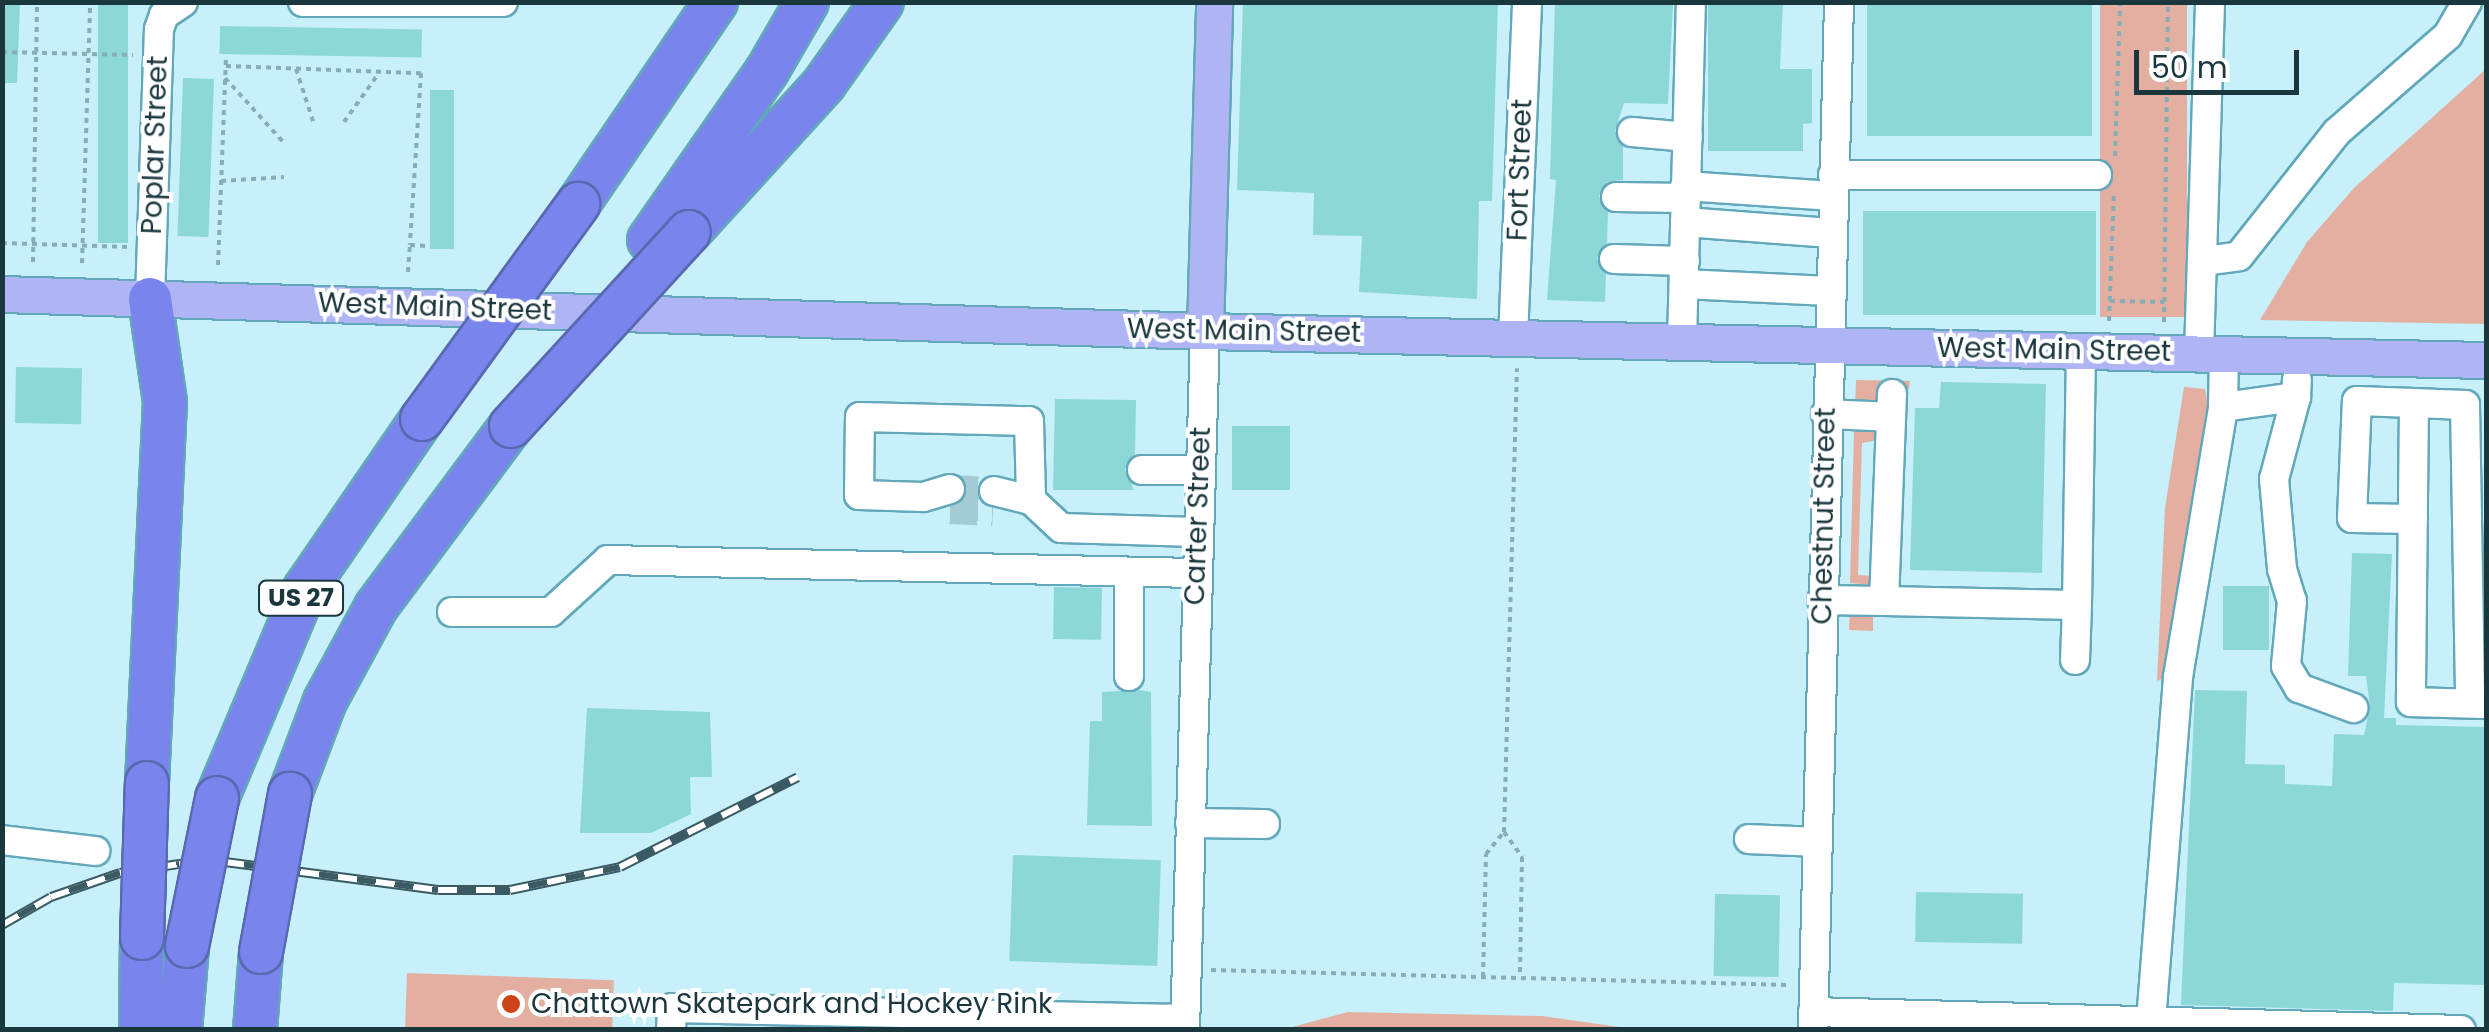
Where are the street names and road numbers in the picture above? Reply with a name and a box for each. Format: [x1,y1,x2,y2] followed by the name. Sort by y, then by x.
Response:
[135,55,175,235] street label: Poplar Street
[1501,98,1539,242] street label: Fort Street
[317,286,553,328] street label: West Main Street
[1127,312,1361,350] street label: West Main Street
[1937,331,2171,369] street label: West Main Street
[1805,407,1843,625] street label: Chestnut Street
[1178,426,1218,606] street label: Carter Street
[256,578,346,618] road number: US 27

